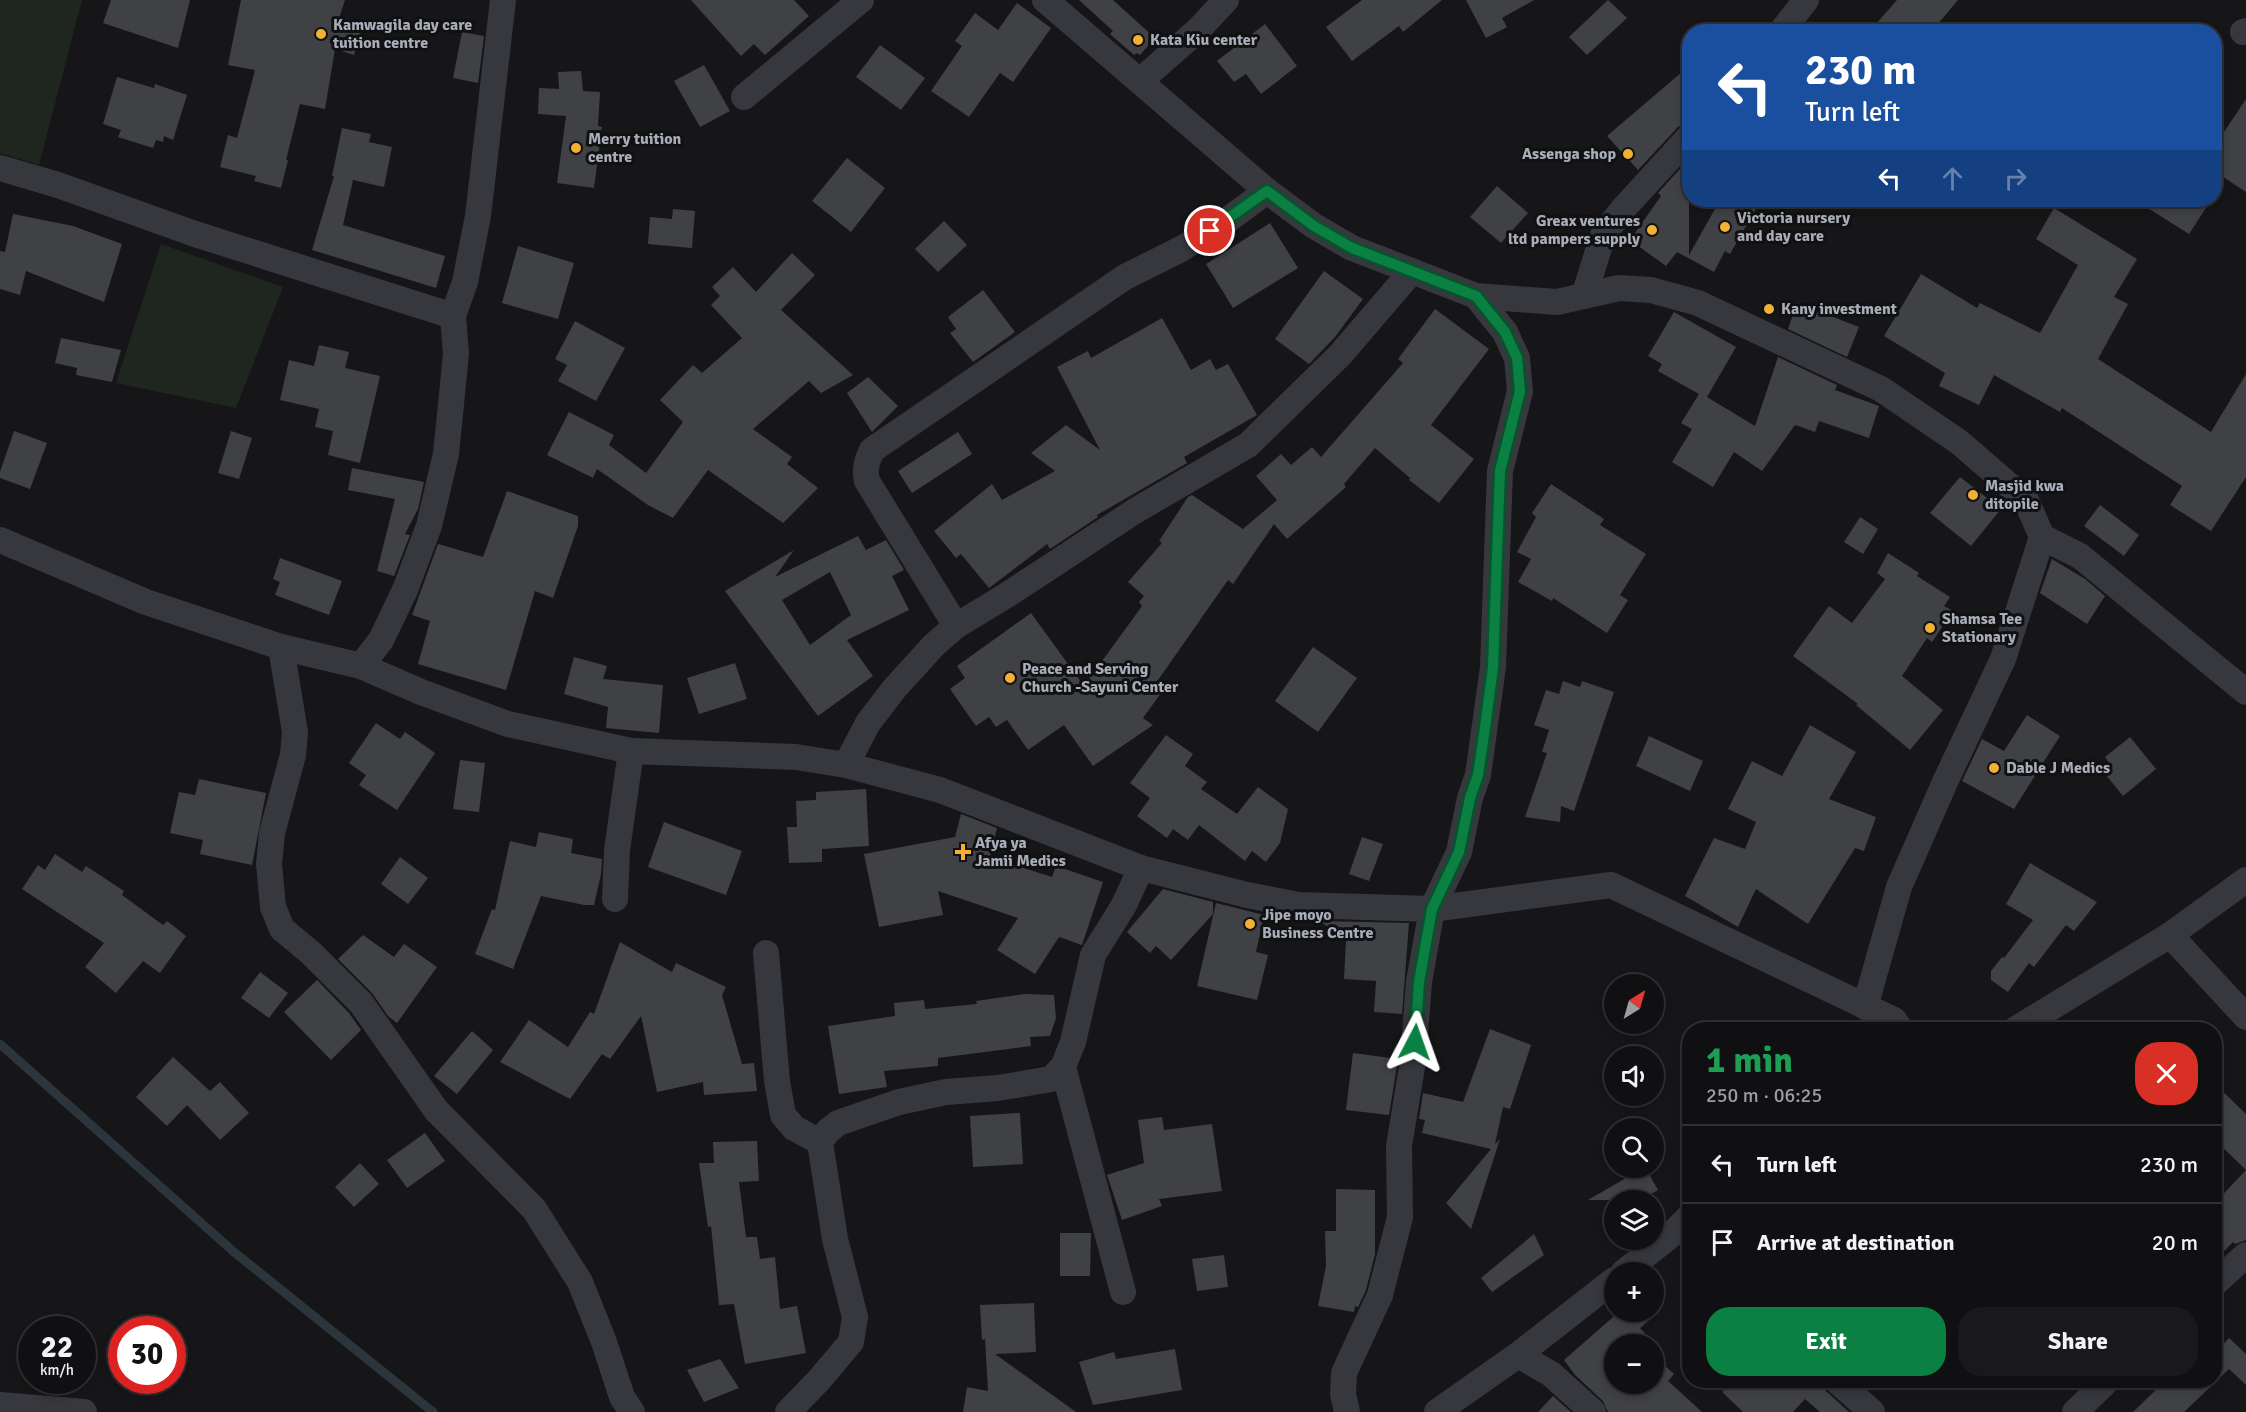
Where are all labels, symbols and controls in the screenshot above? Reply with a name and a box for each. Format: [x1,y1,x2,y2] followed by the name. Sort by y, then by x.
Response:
[332,15,472,53] place label: Kamwagila day care tuition centre
[314,27,328,41] marker: Kamwagila day care tuition centre
[1150,30,1258,50] place label: Kata Kiu center
[1131,33,1145,47] marker: Kata Kiu center
[1805,45,1916,96] text: 230 m
[1706,48,1784,126] icon: left
[1805,96,1900,129] text: Turn left
[588,129,682,167] place label: Merry tuition centre
[569,141,583,155] marker: Merry tuition centre
[1522,144,1616,164] place label: Assenga shop
[1621,147,1635,161] marker: Assenga shop
[1873,162,1906,195] icon: left
[1936,162,1969,195] icon: ahead
[1999,162,2032,195] icon: right
[1184,205,1235,256] pin
[1737,208,1850,246] place label: Victoria nursery and day care
[1508,211,1640,249] place label: Greax ventures ltd pampers supply
[1193,214,1226,247] icon: arrive
[1718,220,1732,234] marker: Victoria nursery and day care
[1645,223,1659,237] marker: Greax ventures ltd pampers supply
[1781,299,1897,319] place label: Kany investment
[1762,302,1776,316] marker: Kany investment
[1985,476,2064,514] place label: Masjid kwa ditopile
[1966,488,1980,502] marker: Masjid kwa ditopile
[1942,609,2022,647] place label: Shamsa Tee Stationary
[1923,621,1937,635] marker: Shamsa Tee Stationary
[1022,659,1179,697] place label: Peace and Serving Church -Sayuni Center
[1003,671,1017,685] marker: Peace and Serving Church -Sayuni Center
[2006,758,2110,778] place label: Dable J Medics
[1987,761,2001,775] marker: Dable J Medics
[975,833,1066,871] place label: Afya ya Jamii Medics
[956,845,970,859] marker: Afya ya Jamii Medics
[1262,905,1373,943] place label: Jipe moyo Business Centre
[1243,917,1257,931] marker: Jipe moyo Business Centre
[1604,974,1664,1034] north arrow
[1604,974,1664,1394] map controls
[1383,1010,1447,1074] position arrow
[1706,1038,1793,1083] text: 1 min
[2135,1042,2198,1105] button: close
[1604,1046,1664,1106] button: sound
[1706,1083,1822,1108] text: 250 m · 06:25
[1604,1118,1664,1178] button: search
[1706,1148,1739,1181] icon: left
[1757,1151,1837,1178] text: Turn left
[2140,1151,2198,1178] text: 230 m
[1604,1190,1664,1250] button: layers
[1706,1226,1739,1259] icon: arrive
[1757,1229,1954,1256] text: Arrive at destination
[2152,1229,2198,1256] text: 20 m
[1604,1262,1664,1322] button: +
[1706,1307,1946,1376] button: Exit
[1958,1307,2198,1376] button: Share
[108,1316,186,1394] speed limit sign: 30
[41,1329,73,1366] text: 22
[1604,1334,1664,1394] button: −
[40,1361,74,1379] text: km/h

